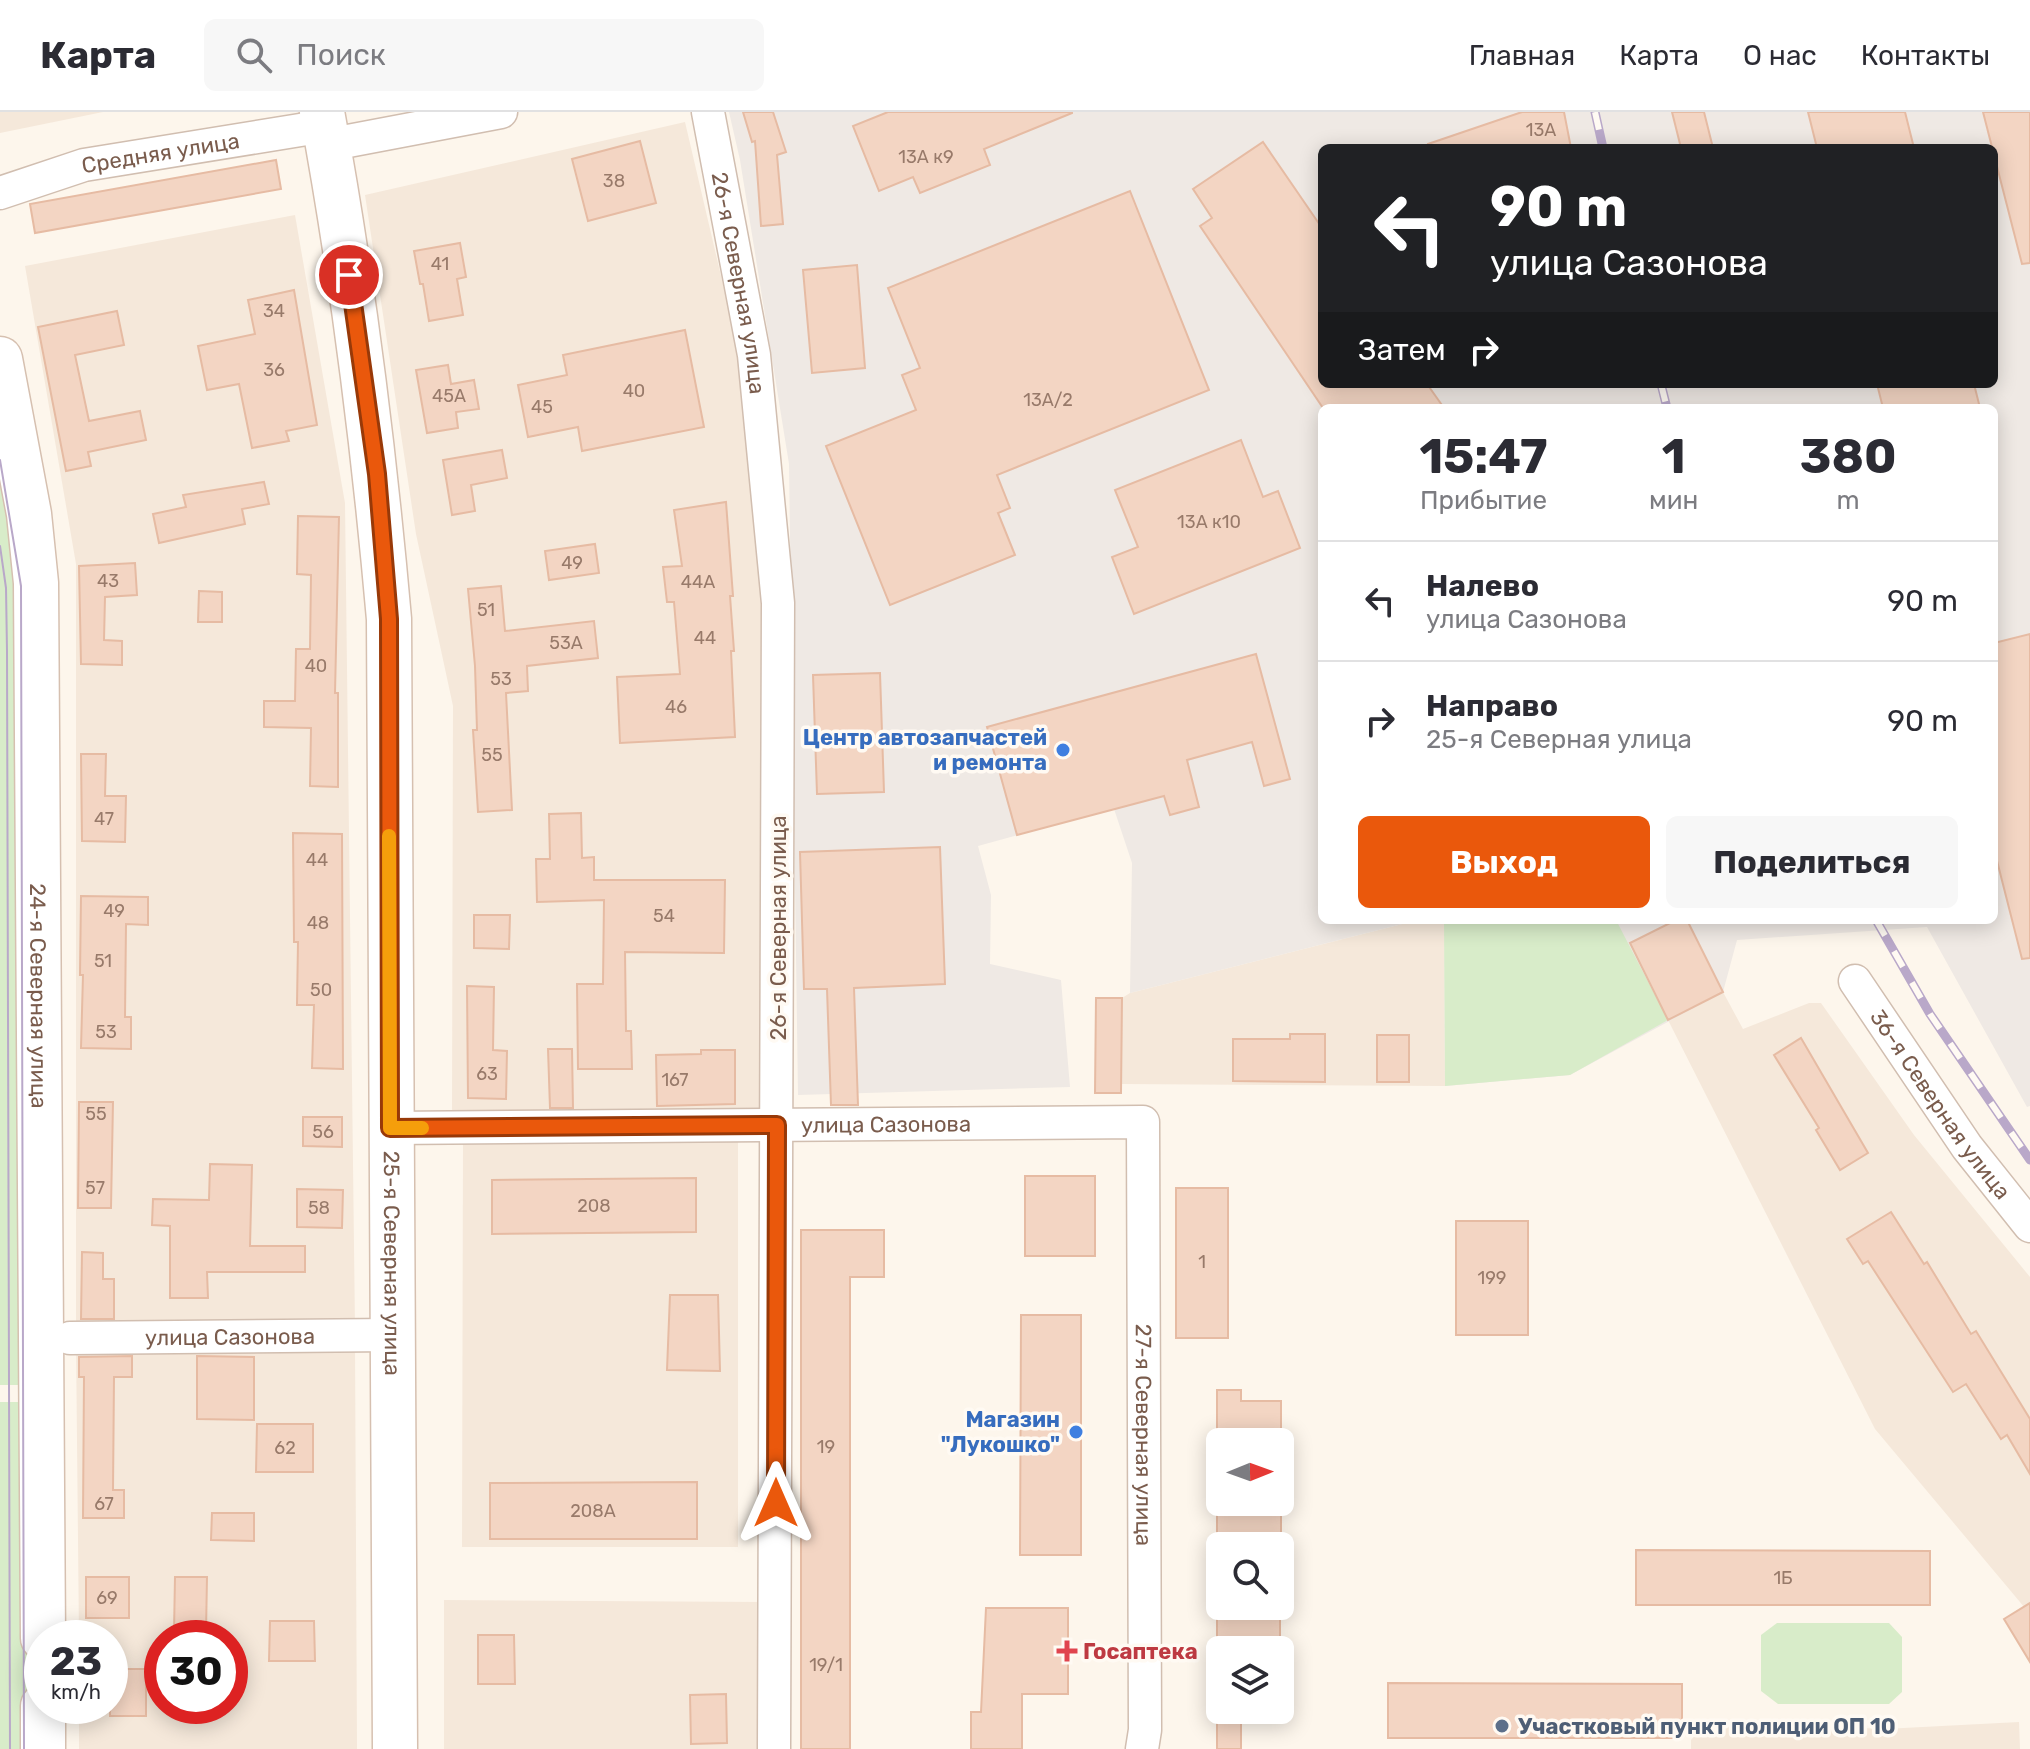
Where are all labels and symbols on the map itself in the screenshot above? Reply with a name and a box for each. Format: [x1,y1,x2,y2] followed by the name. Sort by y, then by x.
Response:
[1526,119,1556,141] house number: 13А
[80,127,241,179] street label: Средняя улица
[898,146,954,168] house number: 13А к9
[603,170,625,192] house number: 38
[706,170,771,395] street label: 26-я Северная улица
[315,241,383,309] pin
[431,253,449,275] house number: 41
[263,300,285,322] house number: 34
[263,359,285,381] house number: 36
[623,380,645,402] house number: 40
[432,385,466,407] house number: 45А
[1023,389,1073,411] house number: 13А/2
[531,396,553,418] house number: 45
[1177,511,1241,533] house number: 13А к10
[561,552,583,574] house number: 49
[97,570,119,592] house number: 43
[681,571,715,593] house number: 44А
[477,599,495,621] house number: 51
[694,627,716,649] house number: 44
[549,632,583,654] house number: 53А
[305,655,327,677] house number: 40
[490,668,512,690] house number: 53
[665,696,687,718] house number: 46
[803,724,1047,776] place label: Центр автозапчастей и ремонта
[1054,741,1072,759] marker: Центр автозапчастей и ремонта
[481,744,503,766] house number: 55
[94,808,114,830] house number: 47
[765,815,792,1041] street label: 26-я Северная улица
[306,849,328,871] house number: 44
[24,883,53,1109] street label: 24-я Северная улица
[103,900,125,922] house number: 49
[653,905,675,927] house number: 54
[307,912,329,934] house number: 48
[94,950,112,972] house number: 51
[310,979,332,1001] house number: 50
[1865,1004,2017,1204] street label: 36-я Северная улица
[95,1021,117,1043] house number: 53
[476,1063,498,1085] house number: 63
[661,1069,689,1091] house number: 167
[85,1103,107,1125] house number: 55
[801,1110,971,1138] street label: улица Сазонова
[312,1121,334,1143] house number: 56
[378,1151,407,1376] street label: 25-я Северная улица
[85,1177,105,1199] house number: 57
[577,1195,611,1217] house number: 208
[308,1197,330,1219] house number: 58
[1198,1251,1206,1273] house number: 1
[1477,1267,1507,1289] house number: 199
[145,1322,315,1351] street label: улица Сазонова
[1130,1324,1158,1546] street label: 27-я Северная улица
[941,1406,1060,1458] place label: Магазин "Лукошко"
[1067,1423,1085,1441] marker: Магазин "Лукошко"
[1206,1428,1294,1516] north arrow
[817,1436,835,1458] house number: 19
[274,1437,296,1459] house number: 62
[734,1461,818,1545] position arrow
[94,1493,114,1515] house number: 67
[570,1500,616,1522] house number: 208А
[1773,1567,1793,1589] house number: 1Б
[96,1587,118,1609] house number: 69
[144,1620,248,1724] speed limit sign: 30
[1083,1638,1198,1665] place label: Госаптека
[1058,1642,1076,1660] marker: Госаптека
[809,1654,843,1676] house number: 19/1
[1518,1713,1896,1740] place label: Участковый пункт полиции ОП 10
[1493,1717,1511,1735] marker: Участковый пункт полиции ОП 10

